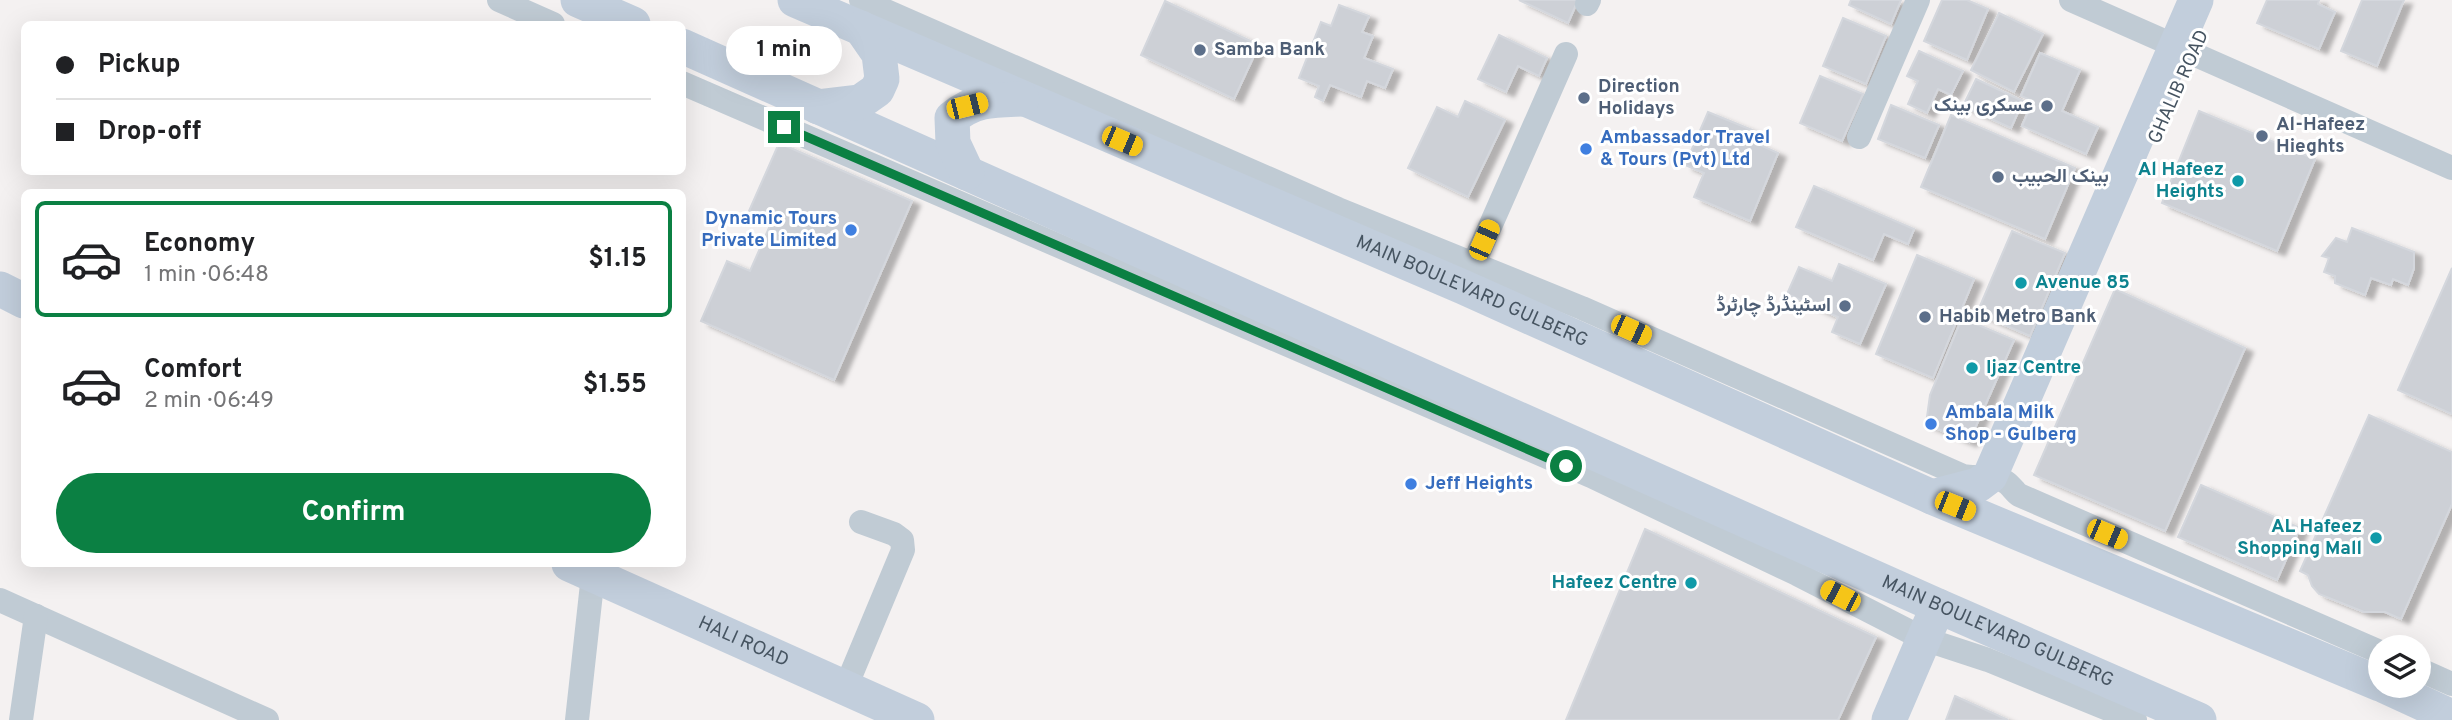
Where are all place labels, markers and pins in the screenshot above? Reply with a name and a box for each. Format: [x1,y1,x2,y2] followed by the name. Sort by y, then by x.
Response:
[1214,38,1326,62] place label: Samba Bank
[1192,42,1208,58] marker: Samba Bank
[1598,75,1680,121] place label: Direction Holidays
[1576,90,1592,106] marker: Direction Holidays
[1934,94,2033,118] place label: عسکری بینک
[2039,98,2055,114] marker: عسکری بینک
[2276,113,2365,159] place label: Al-Hafeez Hieghts
[1600,126,1770,172] place label: Ambassador Travel & Tours (Pvt) Ltd
[2254,128,2270,144] marker: Al-Hafeez Hieghts
[1578,141,1594,157] marker: Ambassador Travel & Tours (Pvt) Ltd
[2138,158,2224,204] place label: Al Hafeez Heights
[2012,165,2109,189] place label: بينک الحبيب
[1990,169,2006,185] marker: بينک الحبيب
[2230,173,2246,189] marker: Al Hafeez Heights
[701,207,837,253] place label: Dynamic Tours Private Limited
[843,222,859,238] marker: Dynamic Tours Private Limited
[2035,271,2130,295] place label: Avenue 85
[2013,275,2029,291] marker: Avenue 85
[1716,294,1831,318] place label: اسٹینڈرڈ چارٹرڈ
[1837,298,1853,314] marker: اسٹینڈرڈ چارٹرڈ
[1939,305,2097,329] place label: Habib Metro Bank
[1917,309,1933,325] marker: Habib Metro Bank
[1986,356,2081,380] place label: Ijaz Centre
[1964,360,1980,376] marker: Ijaz Centre
[1945,401,2077,447] place label: Ambala Milk Shop - Gulberg
[1923,416,1939,432] marker: Ambala Milk Shop - Gulberg
[1425,472,1533,496] place label: Jeff Heights
[1403,476,1419,492] marker: Jeff Heights
[2237,515,2362,561] place label: AL Hafeez Shopping Mall
[2368,530,2384,546] marker: AL Hafeez Shopping Mall
[1551,571,1677,595] place label: Hafeez Centre
[1683,575,1699,591] marker: Hafeez Centre

